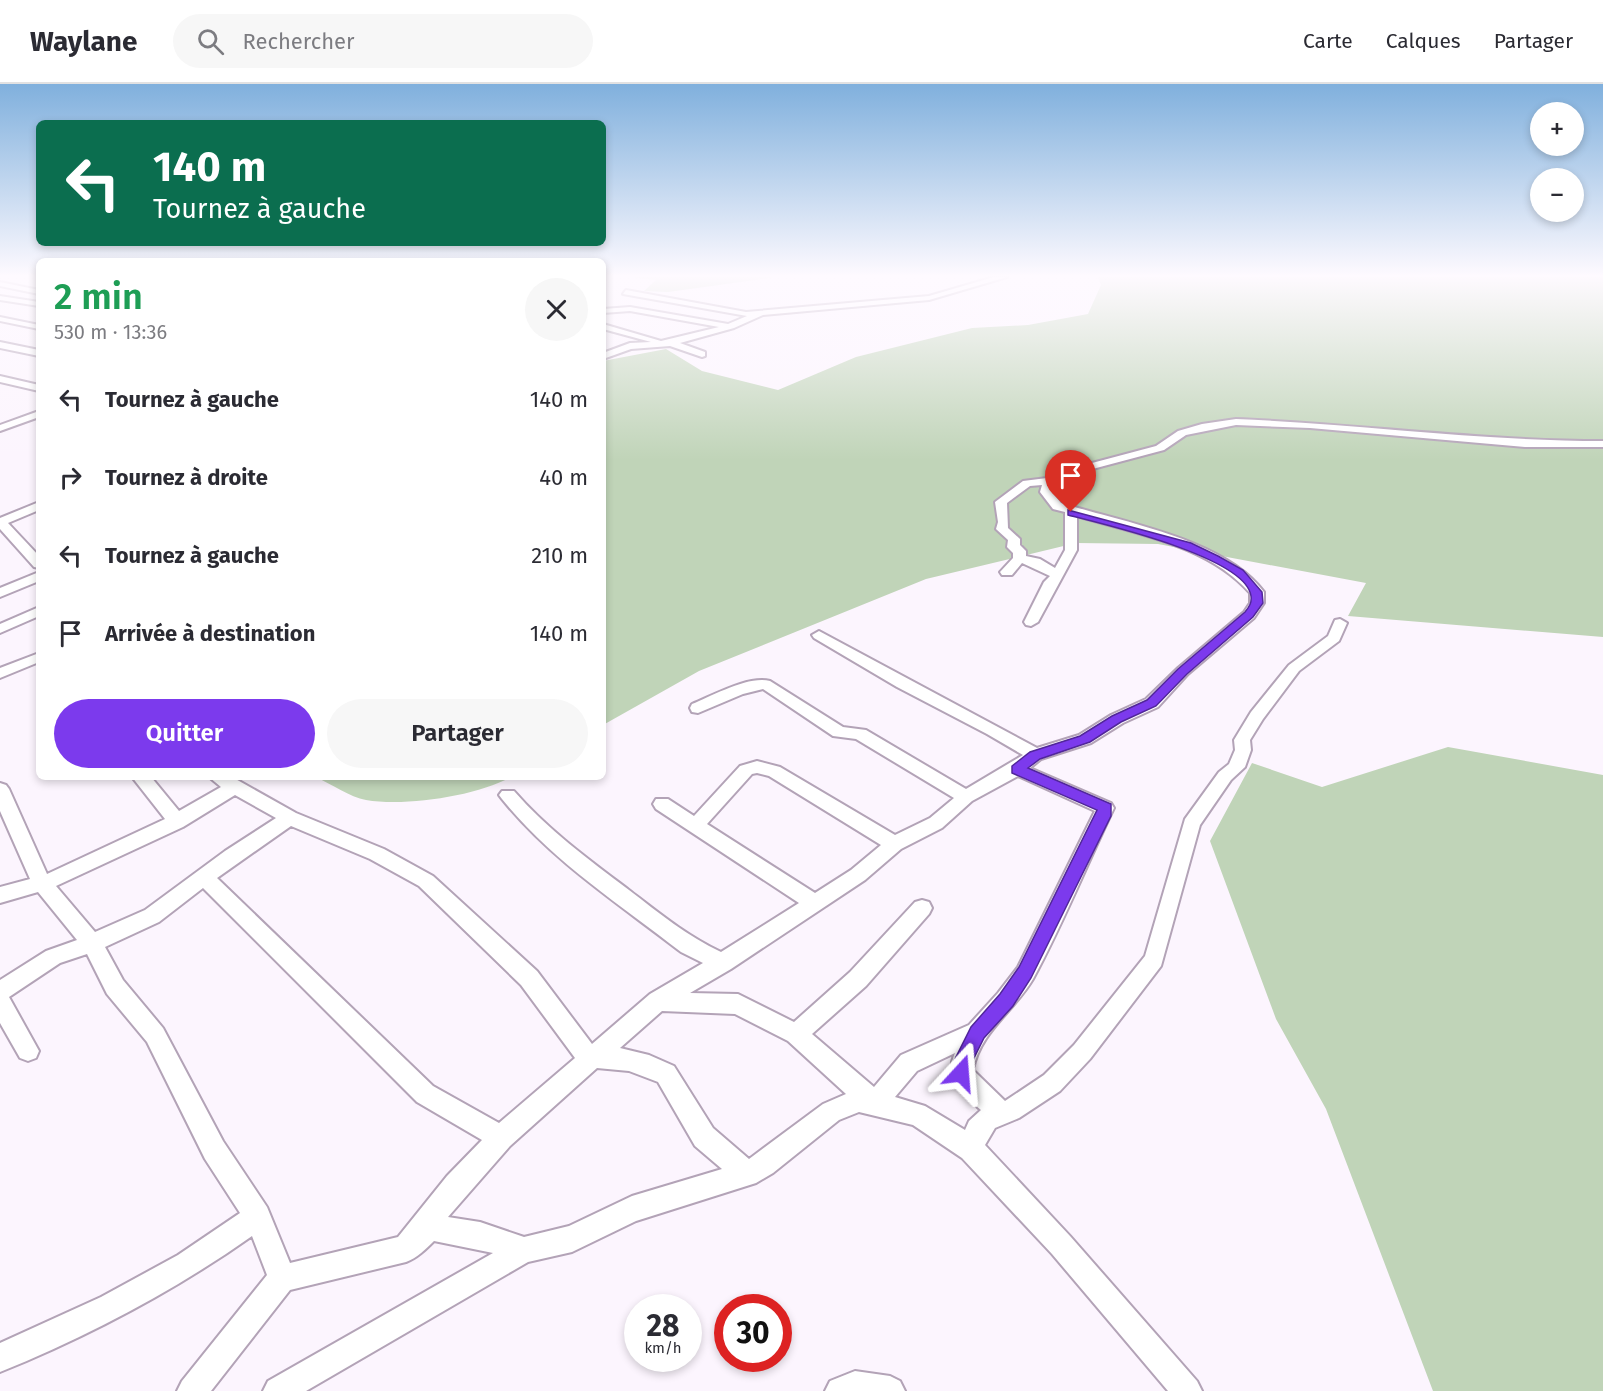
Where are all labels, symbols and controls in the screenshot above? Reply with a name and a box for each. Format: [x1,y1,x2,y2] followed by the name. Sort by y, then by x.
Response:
[173,14,593,68] search box
[30,25,137,58] text: Waylane
[194,25,227,58] icon: search
[242,28,355,55] text: Rechercher
[1303,28,1353,54] text: Carte
[1386,28,1461,54] text: Calques
[1494,28,1573,54] text: Partager
[1530,102,1584,222] map controls
[1530,102,1584,156] button: +
[153,142,266,192] text: 140 m
[54,144,132,222] icon: left
[1530,168,1584,222] button: −
[153,193,366,225] text: Tournez à gauche
[54,275,143,319] text: 2 min
[525,278,588,341] button: close
[54,320,167,344] text: 530 m · 13:36
[54,383,87,416] icon: left
[105,386,279,413] text: Tournez à gauche
[530,386,588,413] text: 140 m
[1045,450,1096,512] pin
[1054,459,1087,492] icon: arrive
[54,461,87,494] icon: right
[105,464,268,491] text: Tournez à droite
[539,464,588,491] text: 40 m
[54,539,87,572] icon: left
[105,542,279,569] text: Tournez à gauche
[531,542,588,569] text: 210 m
[54,617,87,650] icon: arrive
[105,620,315,647] text: Arrivée à destination
[530,620,588,647] text: 140 m
[54,699,315,768] button: Quitter
[327,699,588,768] button: Partager
[929,1041,993,1105] position arrow
[714,1294,792,1372] speed limit sign: 30
[647,1308,679,1344] text: 28
[644,1339,682,1357] text: km/h

